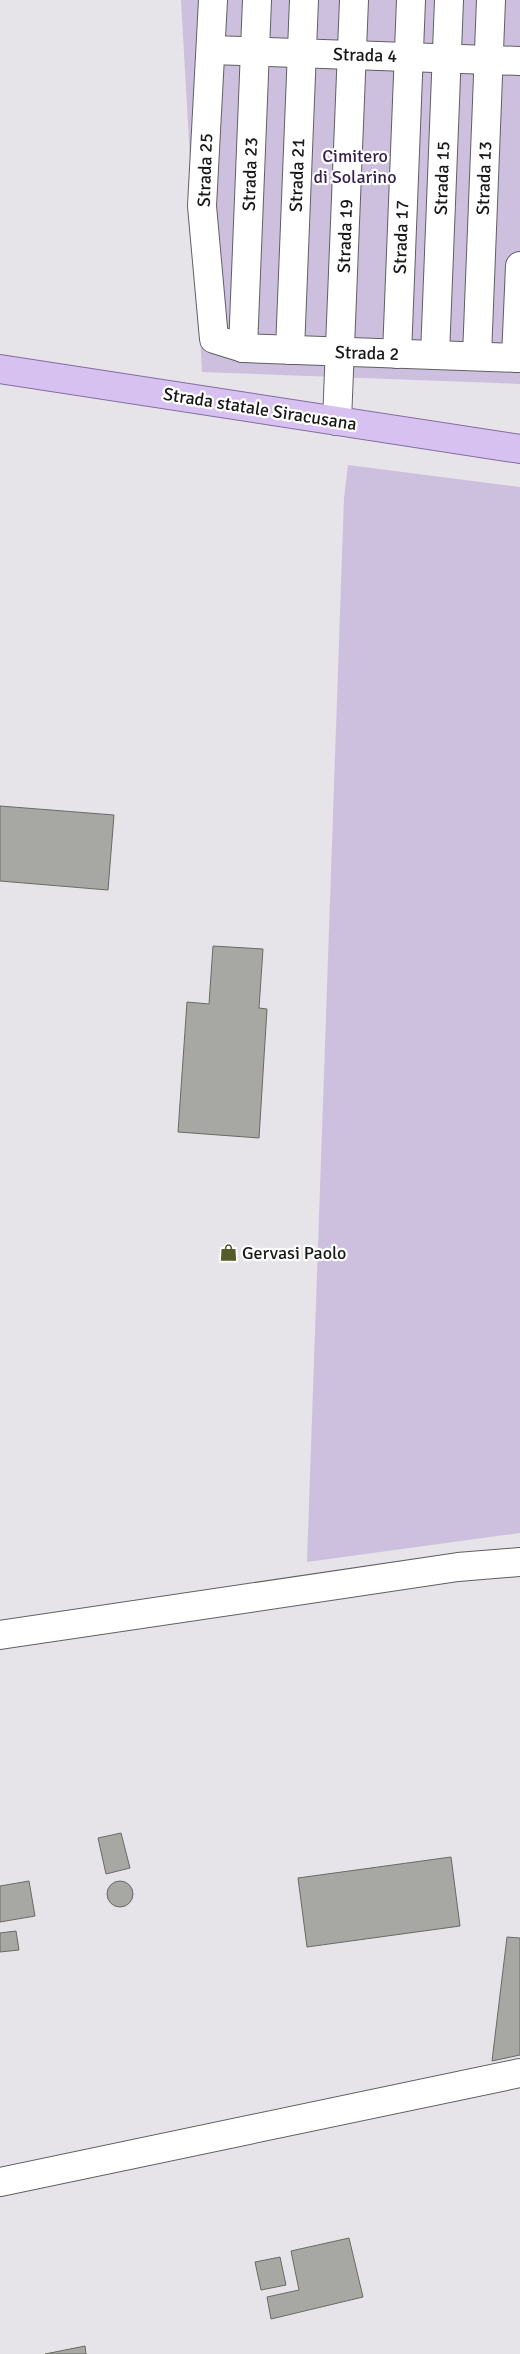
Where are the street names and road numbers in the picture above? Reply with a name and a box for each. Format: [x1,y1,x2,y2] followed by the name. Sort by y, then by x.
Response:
[333,43,398,67] street label: Strada 4
[193,133,217,207] street label: Strada 25
[238,137,262,211] street label: Strada 23
[285,138,309,212] street label: Strada 21
[430,141,454,215] street label: Strada 15
[472,141,496,215] street label: Strada 13
[333,199,357,273] street label: Strada 19
[389,200,413,274] street label: Strada 17
[335,341,399,365] street label: Strada 2
[162,383,358,435] street label: Strada statale Siracusana

